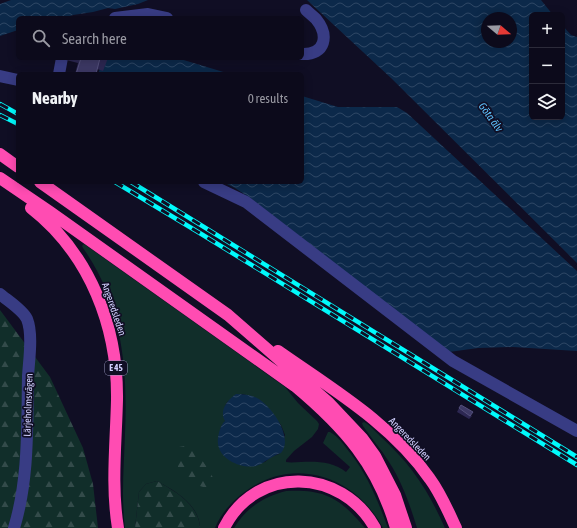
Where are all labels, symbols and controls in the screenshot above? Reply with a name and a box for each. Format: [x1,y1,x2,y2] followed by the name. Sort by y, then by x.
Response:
[481,12,517,48] north arrow
[529,12,565,120] map controls
[529,12,565,48] button: +
[16,16,304,60] search box
[30,27,52,49] icon: search
[62,30,127,47] text: Search here
[529,48,565,84] button: −
[529,84,565,120] button: layers
[32,88,78,108] text: Nearby
[248,91,288,106] text: 0 results
[476,100,506,134] water label: Göta älv
[100,281,128,337] street label: Angeredsleden
[105,361,127,375] road number: E 45
[21,373,35,437] street label: Lärjeholmsvägen
[387,415,433,463] street label: Angeredsleden

